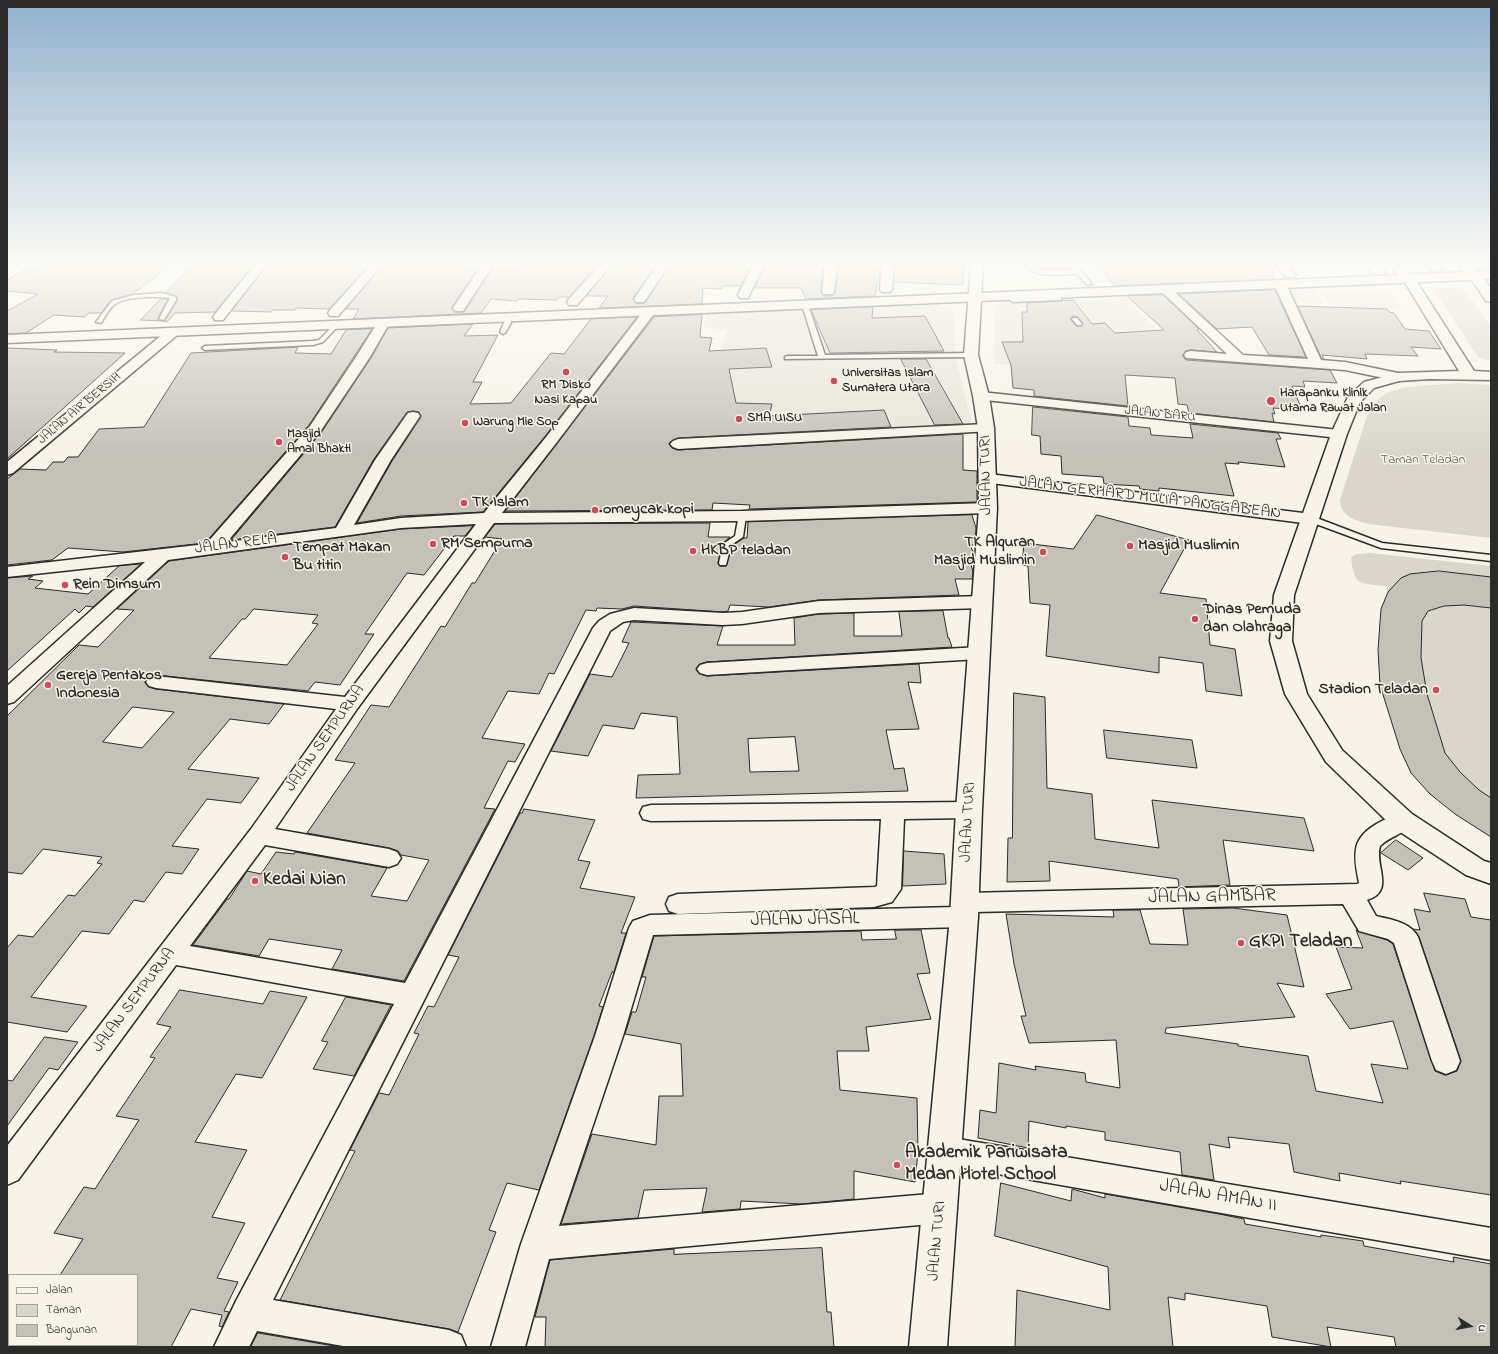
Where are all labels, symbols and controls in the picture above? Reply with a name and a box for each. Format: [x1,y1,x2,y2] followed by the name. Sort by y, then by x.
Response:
[842,366,933,397] place label: Universitas Islam Sumatera Utara
[561,367,571,377] marker: RM Disko Nasi Kapau
[35,370,125,448] street label: JALAN AIR BERSIH
[829,376,839,386] marker: Universitas Islam Sumatera Utara
[535,378,597,409] place label: RM Disko Nasi Kapau
[1280,386,1386,417] place label: Harapanku Klinik Utama Rawat Jalan
[1265,395,1277,407] marker: Harapanku Klinik Utama Rawat Jalan
[1124,404,1196,426] street label: JALAN BARU
[747,411,802,427] place label: SMA UISU
[734,414,744,424] marker: SMA UISU
[473,415,559,431] place label: Warung Mie Sop
[460,418,470,428] marker: Warung Mie Sop
[287,427,351,458] place label: Masjid Amal Bhakti
[977,435,997,515] street label: JALAN TURI
[274,437,284,447] marker: Masjid Amal Bhakti
[1381,453,1465,469] park label: Taman Teladan
[1018,473,1282,525] street label: JALAN GERHARD MULIA PANGGABEAN
[472,493,529,513] place label: TK Islam
[459,498,469,508] marker: TK Islam
[603,500,694,520] place label: omeycak kopi
[590,505,600,515] marker: omeycak kopi
[194,530,278,560] street label: JALAN RELA
[934,533,1035,571] place label: TK Alquran Masjid Muslimin
[441,534,533,554] place label: RM Sempurna
[1138,536,1239,556] place label: Masjid Muslimin
[293,538,390,576] place label: Tempat Makan Bu titin
[428,539,438,549] marker: RM Sempurna
[701,541,791,561] place label: HKBP teladan
[1125,541,1135,551] marker: Masjid Muslimin
[688,546,698,556] marker: HKBP teladan
[1038,547,1048,557] marker: TK Alquran Masjid Muslimin
[280,552,290,562] marker: Tempat Makan Bu titin
[73,575,160,595] place label: Rein Dimsum
[60,580,70,590] marker: Rein Dimsum
[1203,600,1301,638] place label: Dinas Pemuda dan Olahraga
[1190,614,1200,624] marker: Dinas Pemuda dan Olahraga
[56,666,162,704] place label: Gereja Pentakos Indonesia
[43,680,53,690] marker: Gereja Pentakos Indonesia
[1318,680,1428,700] place label: Stadion Teladan
[282,682,370,796] street label: JALAN SEMPURNA
[1431,685,1441,695] marker: Stadion Teladan
[957,781,981,863] street label: JALAN TURI
[263,870,346,892] place label: Kedai Nian
[250,876,260,886] marker: Kedai Nian
[1148,885,1276,911] street label: JALAN GAMBAR
[750,909,860,933] street label: JALAN JASAL
[1249,932,1352,954] place label: GKPI Teladan
[1236,938,1246,948] marker: GKPI Teladan
[89,945,181,1057] street label: JALAN SEMPURNA
[905,1143,1068,1187] place label: Akademik Pariwisata Medan Hotel School
[892,1160,902,1170] marker: Akademik Pariwisata Medan Hotel School
[1158,1175,1278,1219] street label: JALAN AMAN II
[925,1200,951,1282] street label: JALAN TURI
[8,1274,138,1346] legend
[46,1281,73,1299] text: Jalan
[46,1301,81,1319] text: Taman
[1450,1306,1490,1346] north arrow
[46,1321,97,1339] text: Bangunan
[1473,1323,1490,1333] text: U

